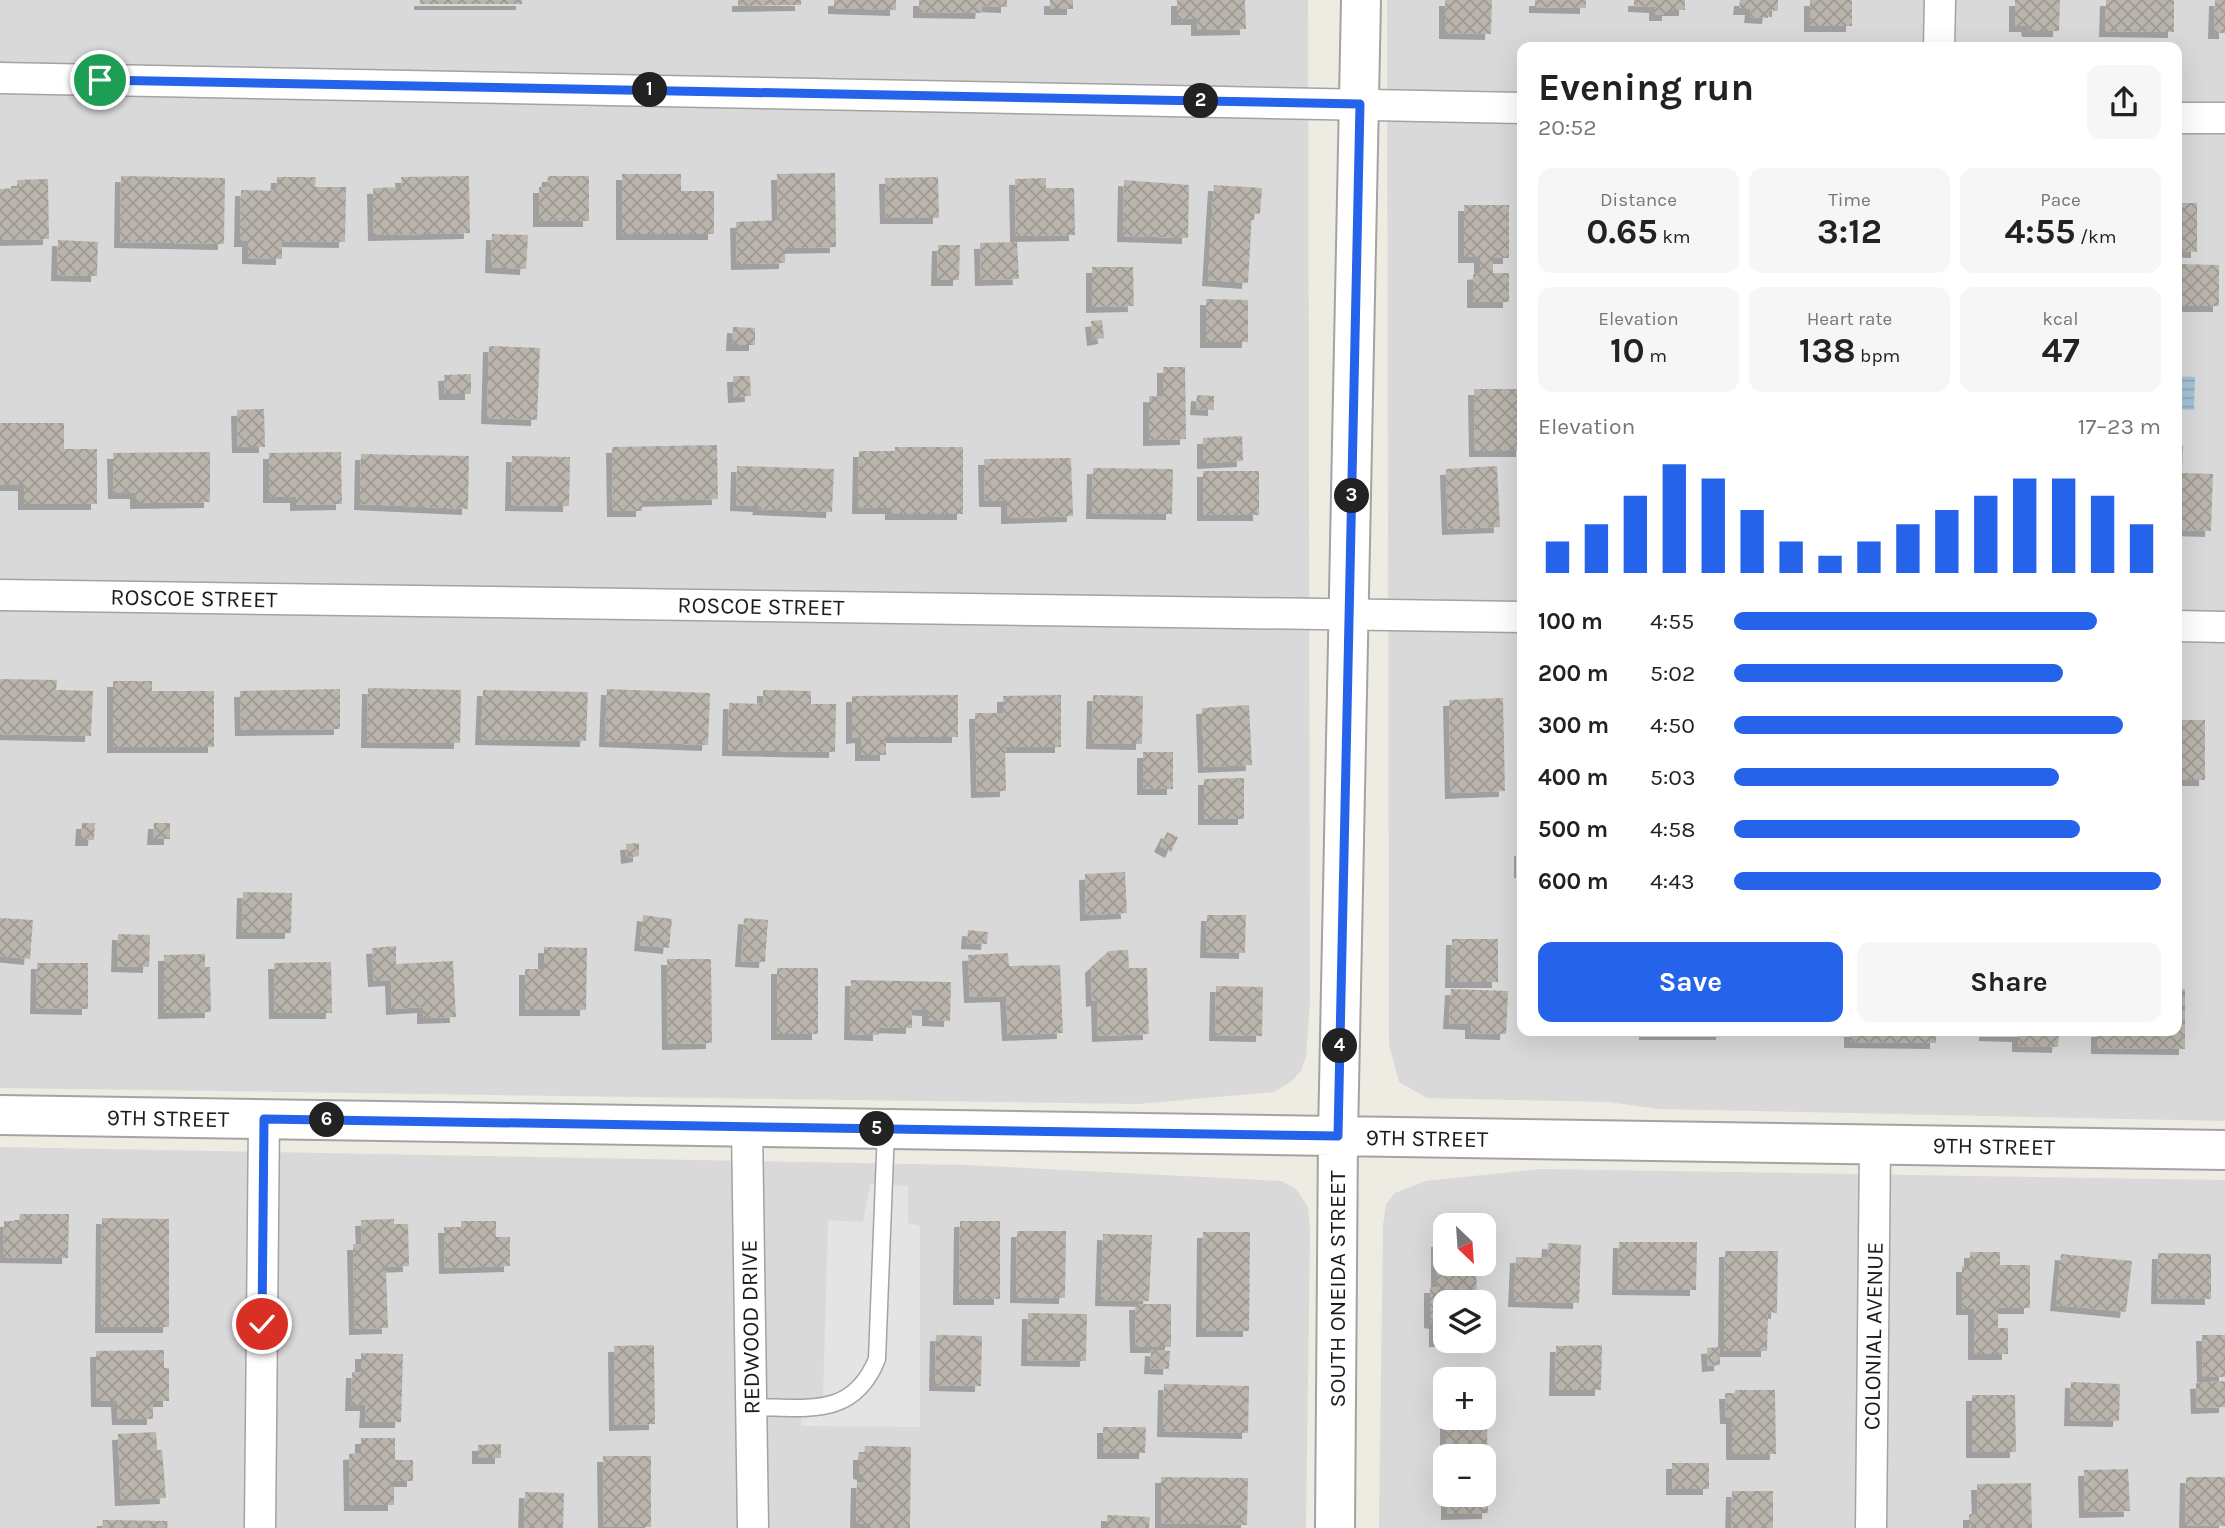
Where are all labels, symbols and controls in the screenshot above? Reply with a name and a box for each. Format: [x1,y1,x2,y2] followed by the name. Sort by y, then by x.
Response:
[70,50,130,110] pin
[81,61,119,99] icon: arrive
[1538,65,1754,110] text: Evening run
[2087,65,2161,139] button: share
[632,72,668,108] pin: 1
[646,78,653,100] text: 1
[1184,84,1218,119] pin: 2
[1195,89,1206,111] text: 2
[1538,114,1597,141] text: 20:52
[1600,189,1677,211] text: Distance
[1828,189,1871,211] text: Time
[2040,189,2081,211] text: Pace
[1586,211,1658,252] text: 0.65
[1817,211,1882,252] text: 3:12
[2004,211,2075,252] text: 4:55
[1658,226,1691,248] text: km
[2075,226,2117,248] text: /km
[1598,308,1679,330] text: Elevation
[1807,308,1892,330] text: Heart rate
[2042,308,2079,330] text: kcal
[1610,330,1645,371] text: 10
[1799,330,1856,371] text: 138
[2041,330,2080,371] text: 47
[1645,345,1667,367] text: m
[1856,345,1900,367] text: bpm
[1538,413,1635,440] text: Elevation
[2078,413,2161,440] text: 17–23 m
[1334,478,1370,514] pin: 3
[1346,484,1357,506] text: 3
[110,584,278,613] street label: ROSCOE STREET
[677,592,845,621] street label: ROSCOE STREET
[1538,608,1603,635] text: 100 m
[1650,608,1694,635] text: 4:55
[1538,660,1609,687] text: 200 m
[1650,660,1695,687] text: 5:02
[1538,712,1609,739] text: 300 m
[1650,712,1695,739] text: 4:50
[1538,764,1608,791] text: 400 m
[1650,764,1696,791] text: 5:03
[1538,816,1608,843] text: 500 m
[1650,816,1695,843] text: 4:58
[1538,868,1609,895] text: 600 m
[1650,868,1695,895] text: 4:43
[1538,942,1843,1022] button: Save
[1857,942,2161,1022] button: Share
[1322,1028,1358,1064] pin: 4
[1334,1034,1345,1056] text: 4
[310,1102,344,1138] pin: 6
[106,1104,230,1133] street label: 9TH STREET
[321,1108,332,1130] text: 6
[860,1112,894,1146] pin: 5
[871,1117,882,1139] text: 5
[1365,1124,1489,1153] street label: 9TH STREET
[1932,1132,2056,1161] street label: 9TH STREET
[1324,1170,1351,1407] street label: SOUTH ONEIDA STREET
[1433,1213,1496,1276] north arrow
[1433,1213,1496,1507] map controls
[735,1239,766,1415] street label: REDWOOD DRIVE
[1858,1242,1889,1430] street label: COLONIAL AVENUE
[1433,1290,1496,1353] button: layers
[232,1294,292,1354] pin
[243,1305,281,1343] icon: check
[1433,1367,1496,1430] button: +
[1433,1444,1496,1507] button: −

